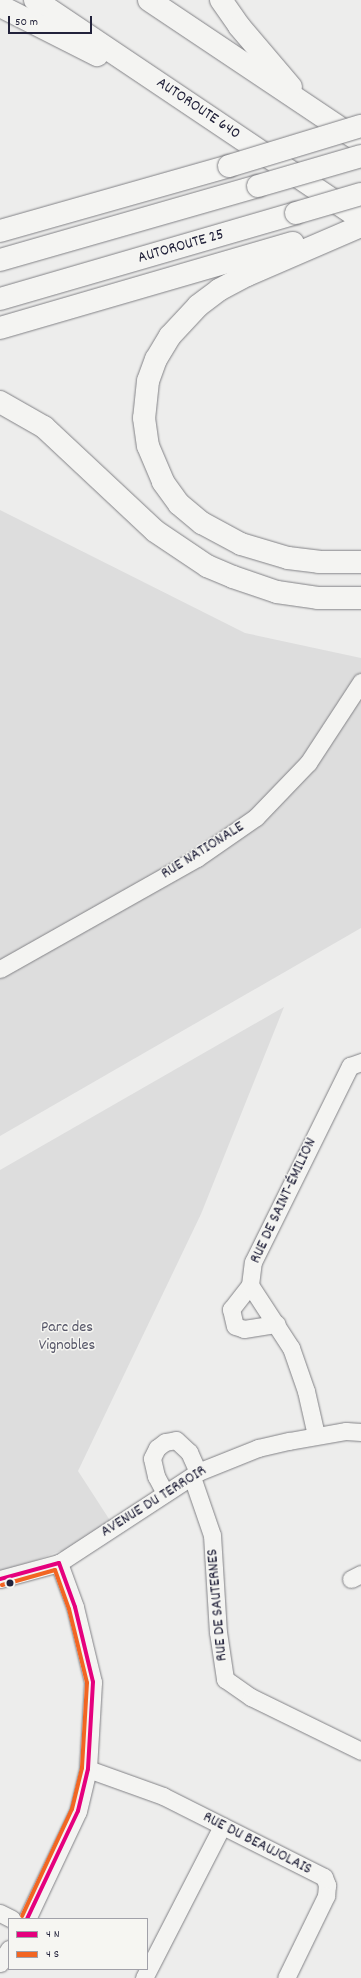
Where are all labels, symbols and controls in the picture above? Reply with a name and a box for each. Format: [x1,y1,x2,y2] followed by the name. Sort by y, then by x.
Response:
[10,8,94,34] scale bar
[15,14,38,31] text: 50 m
[152,74,244,144] street label: AUTOROUTE 640
[136,226,226,268] street label: AUTOROUTE 25
[158,818,248,884] street label: RUE NATIONALE
[246,1135,322,1267] street label: RUE DE SAINT-ÉMILION
[39,1318,95,1356] park label: Parc des Vignobles
[98,1462,210,1542] street label: AVENUE DU TERROIR
[204,1548,232,1662] street label: RUE DE SAUTERNES
[5,1578,15,1588] unlabelled marker
[199,1808,315,1880] street label: RUE DU BEAUJOLAIS
[8,1918,148,1970] legend
[46,1926,60,1943] text: 4 N
[46,1946,59,1963] text: 4 S

